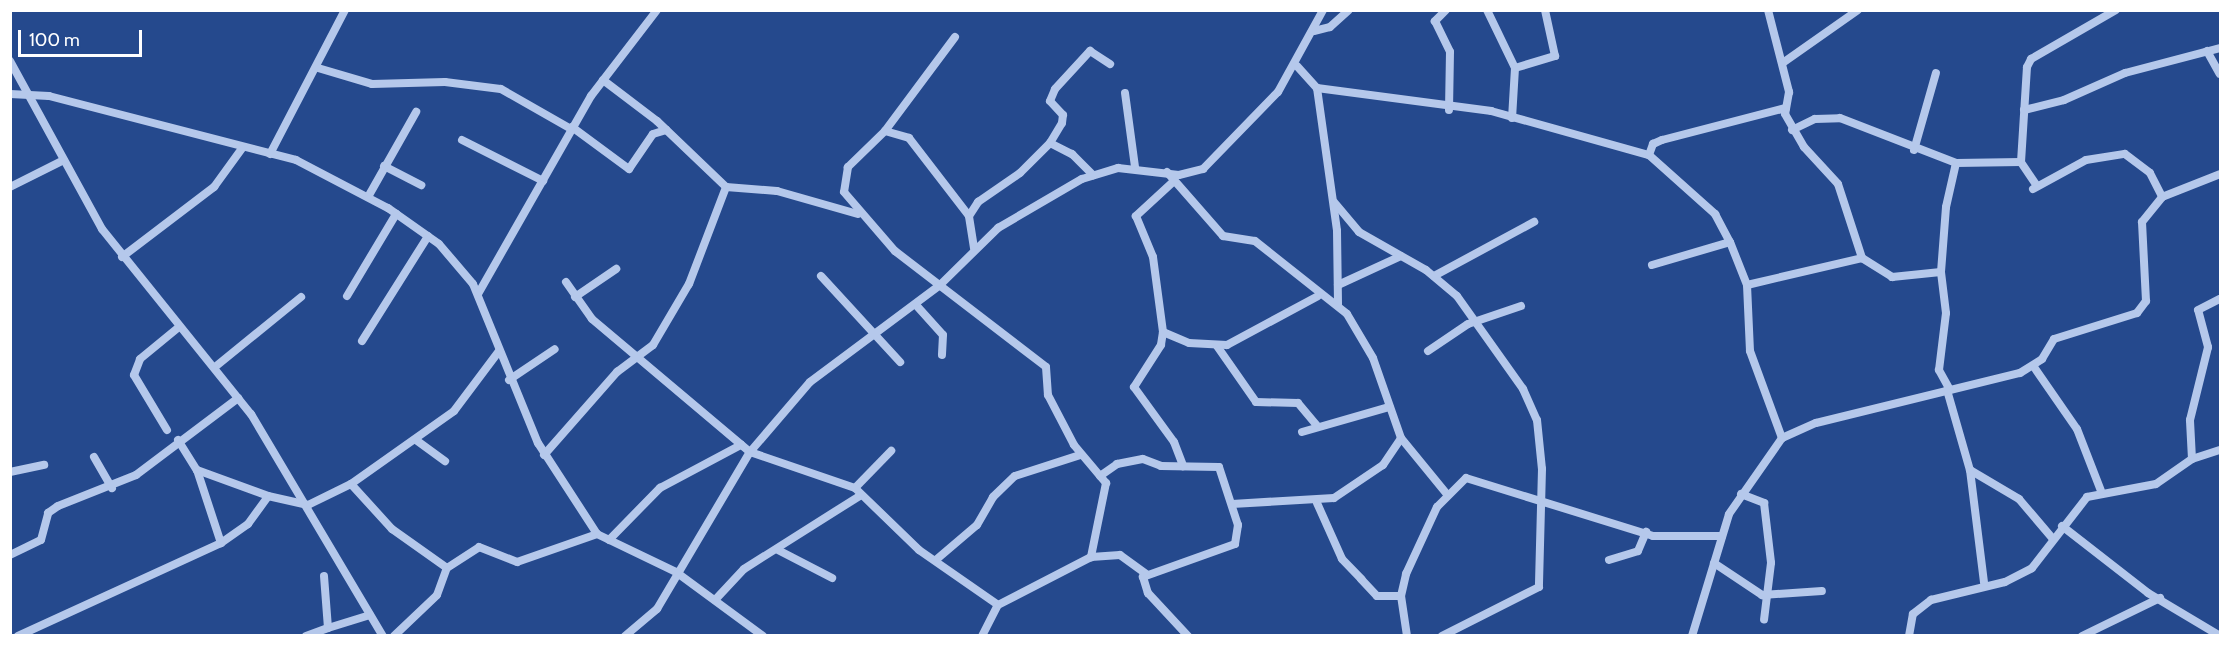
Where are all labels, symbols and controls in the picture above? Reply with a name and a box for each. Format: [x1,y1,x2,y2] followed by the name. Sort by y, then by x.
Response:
[21,18,146,56] scale bar
[29,29,80,51] text: 100 m

